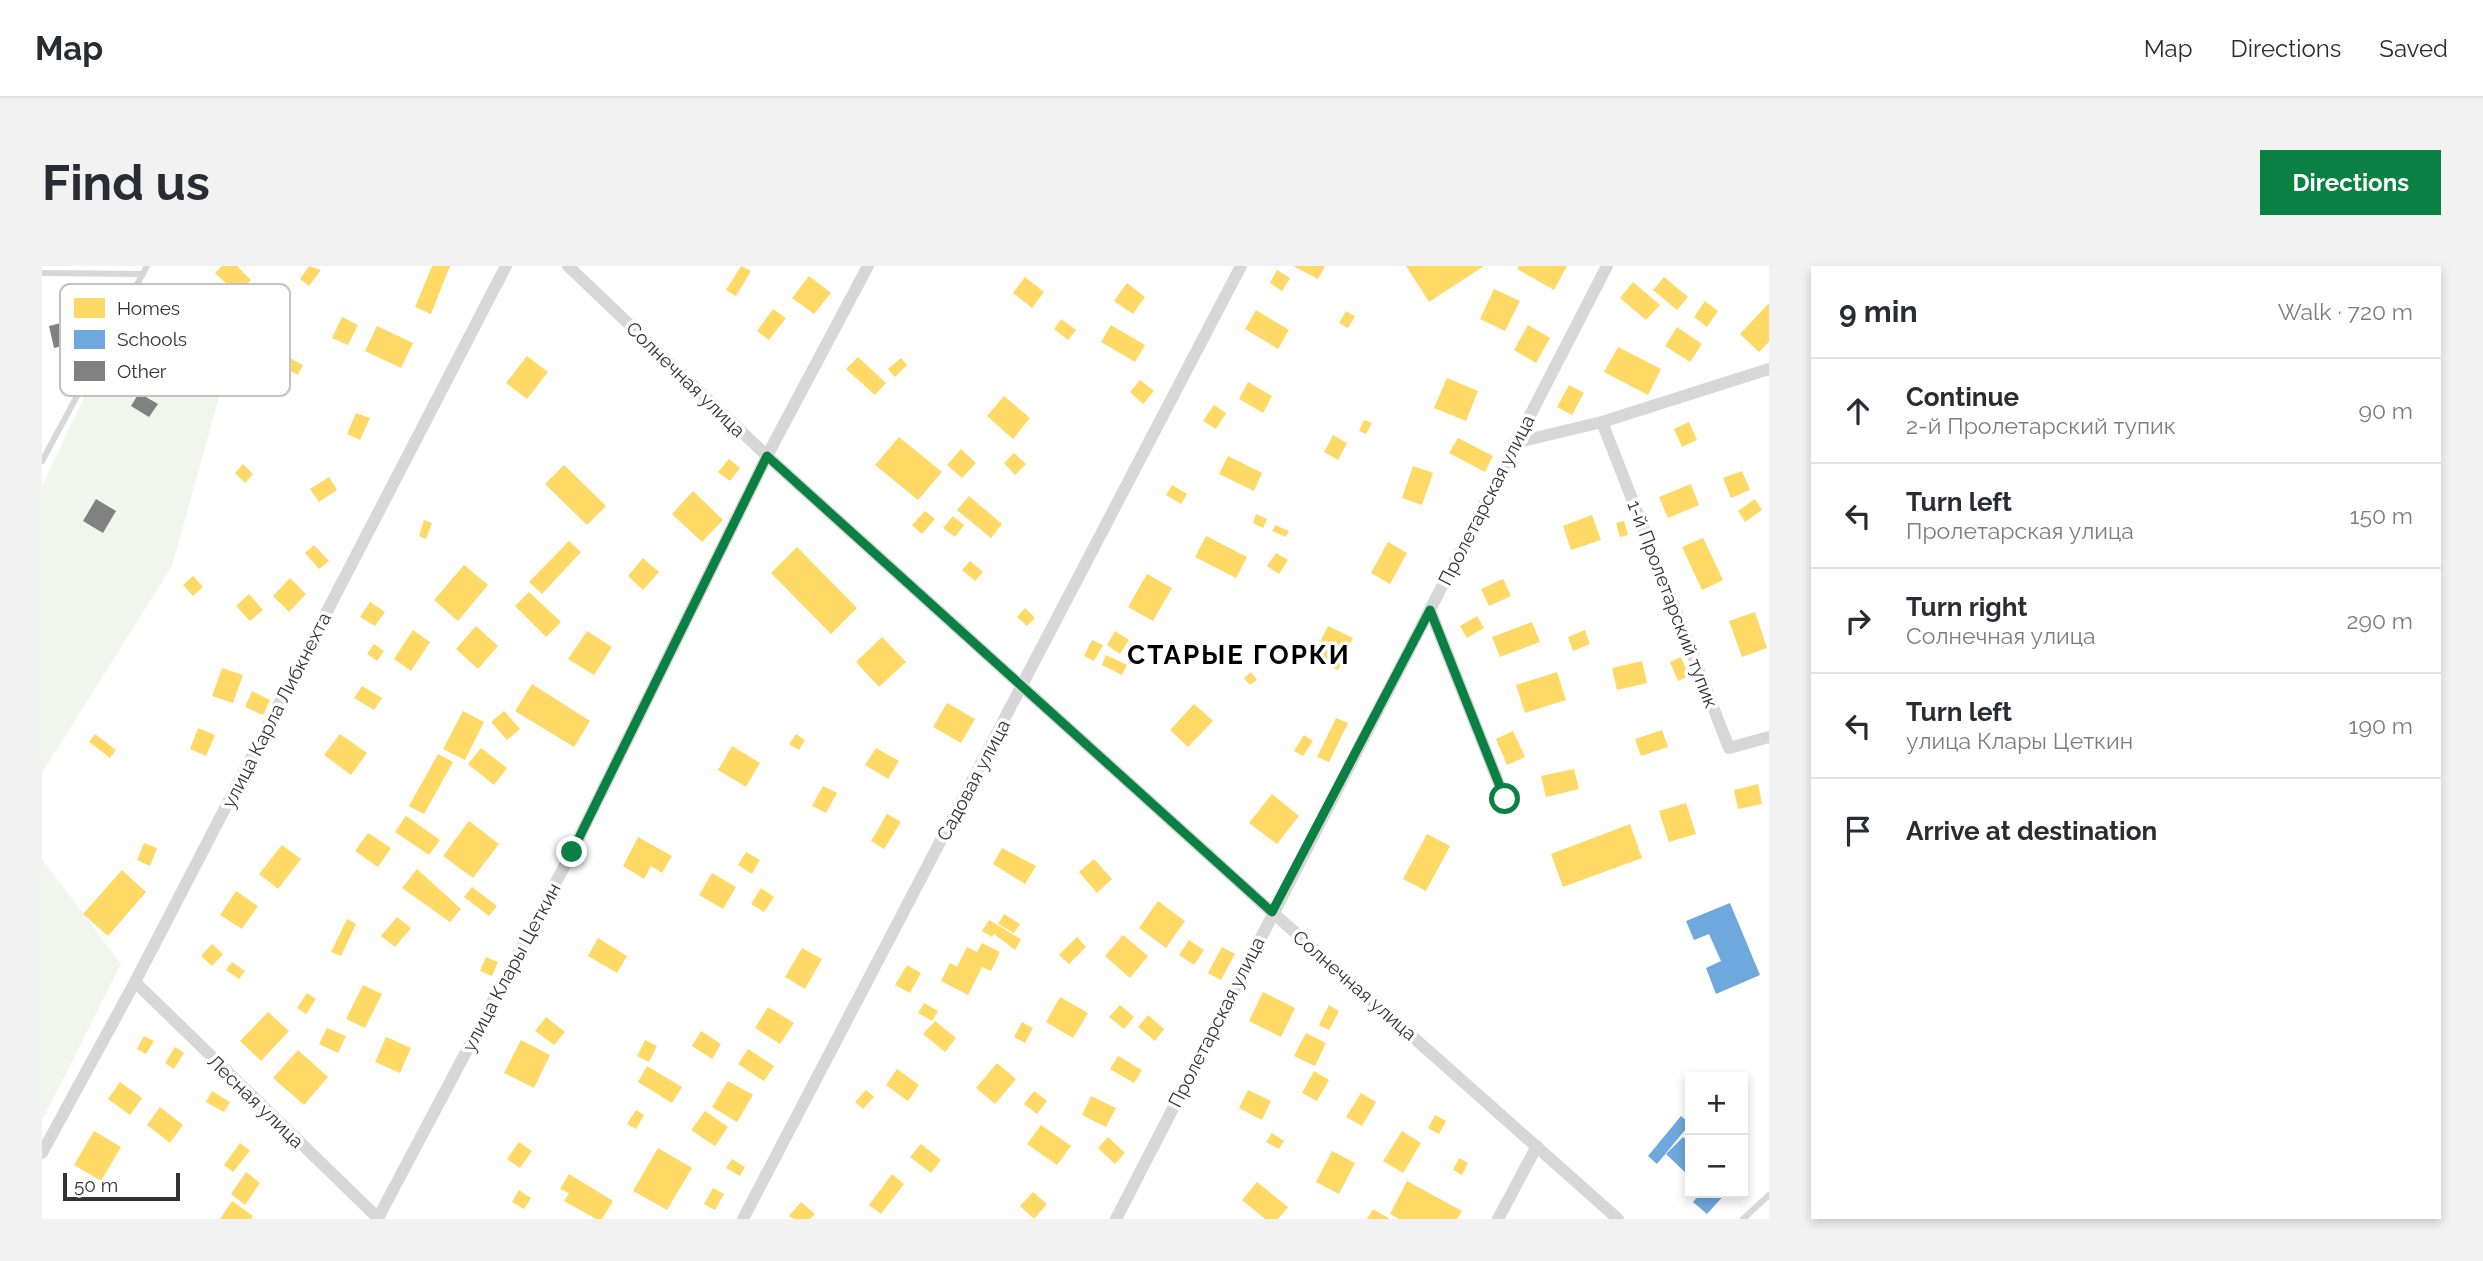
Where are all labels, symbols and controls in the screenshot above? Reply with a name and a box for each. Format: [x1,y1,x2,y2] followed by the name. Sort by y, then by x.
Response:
[35,29,103,68] text: Map
[2144,34,2193,63] text: Map
[2231,34,2341,63] text: Directions
[2379,34,2448,63] text: Saved
[2260,150,2441,215] button: Directions
[42,154,210,211] text: Find us
[60,284,290,396] legend
[1839,294,1918,329] text: 9 min
[117,297,180,319] text: Homes
[2278,298,2413,325] text: Walk · 720 m
[622,317,750,441] street label: Солнечная улица
[117,328,187,350] text: Schools
[117,360,167,382] text: Other
[1906,382,2019,412] text: Continue
[1839,392,1877,430] icon: ahead
[2358,397,2413,424] text: 90 m
[1433,411,1539,589] street label: Пролетарская улица
[1906,412,2176,439] text: 2-й Пролетарский тупик
[1906,487,2012,517] text: Turn left
[1623,497,1723,711] street label: 1-й Пролетарский тупик
[1839,497,1877,535] icon: left
[2350,502,2413,529] text: 150 m
[1906,517,2134,544] text: Пролетарская улица
[1906,592,2027,622] text: Turn right
[1839,602,1877,640] icon: right
[2346,607,2413,634] text: 290 m
[217,609,335,811] street label: улица Карла Либкнехта
[1906,622,2096,649] text: Солнечная улица
[1127,640,1351,670] district label: СТАРЫЕ ГОРКИ
[1906,697,2012,727] text: Turn left
[1839,707,1877,745] icon: left
[2349,712,2413,739] text: 190 m
[932,716,1014,844] street label: Садовая улица
[1906,727,2133,754] text: улица Клары Цеткин
[1489,783,1520,814] route start
[1839,812,1877,850] icon: arrive
[1906,816,2157,846] text: Arrive at destination
[556,836,587,867] route end
[457,879,565,1055] street label: улица Клары Цеткин
[1289,925,1421,1045] street label: Солнечная улица
[1163,933,1269,1111] street label: Пролетарская улица
[203,1050,309,1152] street label: Лесная улица
[1685,1072,1748,1198] map controls
[1685,1072,1748,1135] button: +
[1685,1135,1748,1198] button: −
[63,1170,180,1202] scale bar
[74,1174,118,1196] text: 50 m

